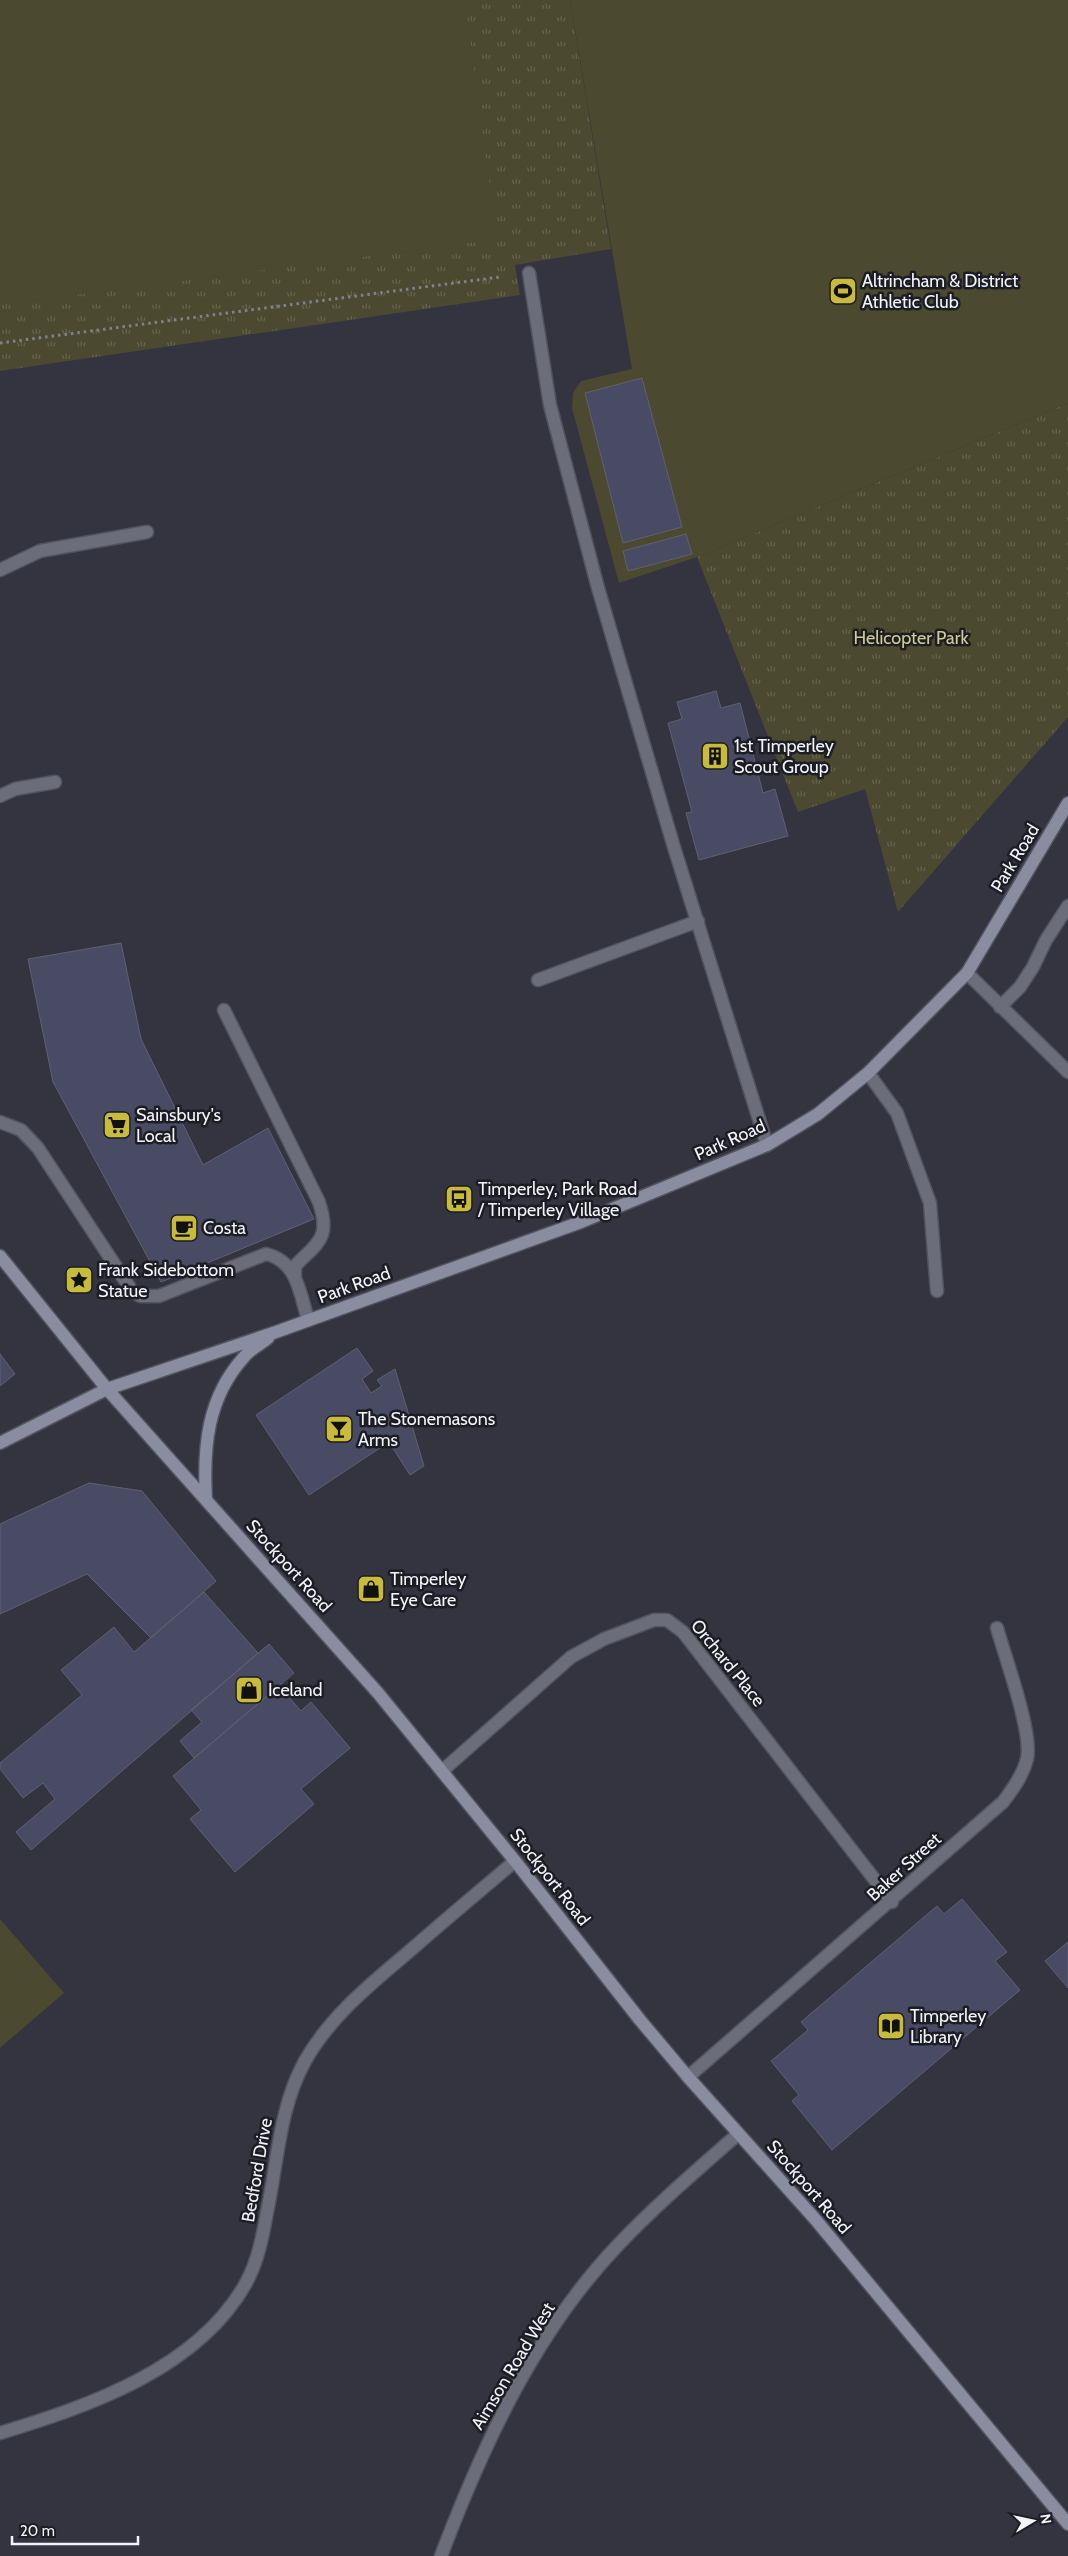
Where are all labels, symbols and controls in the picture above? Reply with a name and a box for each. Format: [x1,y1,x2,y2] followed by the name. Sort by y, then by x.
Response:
[862,270,1018,313] place label: Altrincham & District Athletic Club
[828,276,858,306] sports icon: Altrincham & District Athletic Club
[854,627,969,649] park label: Helicopter Park
[734,735,834,778] place label: 1st Timperley Scout Group
[700,741,730,771] building icon: 1st Timperley Scout Group
[986,820,1044,896] street label: Park Road
[136,1104,221,1147] place label: Sainsbury's Local
[102,1110,132,1140] supermarket icon: Sainsbury's Local
[691,1115,769,1165] street label: Park Road
[477,1178,637,1221] place label: Timperley, Park Road / Timperley Village
[444,1184,474,1214] bus stop icon: Timperley, Park Road / Timperley Village
[169,1213,199,1243] cafe icon: Costa
[203,1217,246,1239] place label: Costa
[98,1259,234,1302] place label: Frank Sidebottom Statue
[315,1262,393,1308] street label: Park Road
[64,1265,94,1295] place icon: Frank Sidebottom Statue
[358,1408,495,1451] place label: The Stonemasons Arms
[324,1414,354,1444] bar icon: The Stonemasons Arms
[242,1515,336,1617] street label: Stockport Road
[390,1568,466,1611] place label: Timperley Eye Care
[356,1574,386,1604] shop icon: Timperley Eye Care
[686,1615,770,1711] street label: Orchard Place
[234,1675,264,1705] shop icon: Iceland
[268,1679,323,1701] place label: Iceland
[505,1824,595,1930] street label: Stockport Road
[862,1828,946,1906] street label: Baker Street
[910,2005,986,2048] place label: Timperley Library
[876,2011,906,2041] library icon: Timperley Library
[237,2116,277,2224] street label: Bedford Drive
[762,2136,856,2238] street label: Stockport Road
[466,2298,560,2434] street label: Aimson Road West
[1008,2496,1058,2546] north arrow
[1036,2513,1056,2525] text: N
[12,2514,139,2546] scale bar
[20,2522,55,2540] text: 20 m

